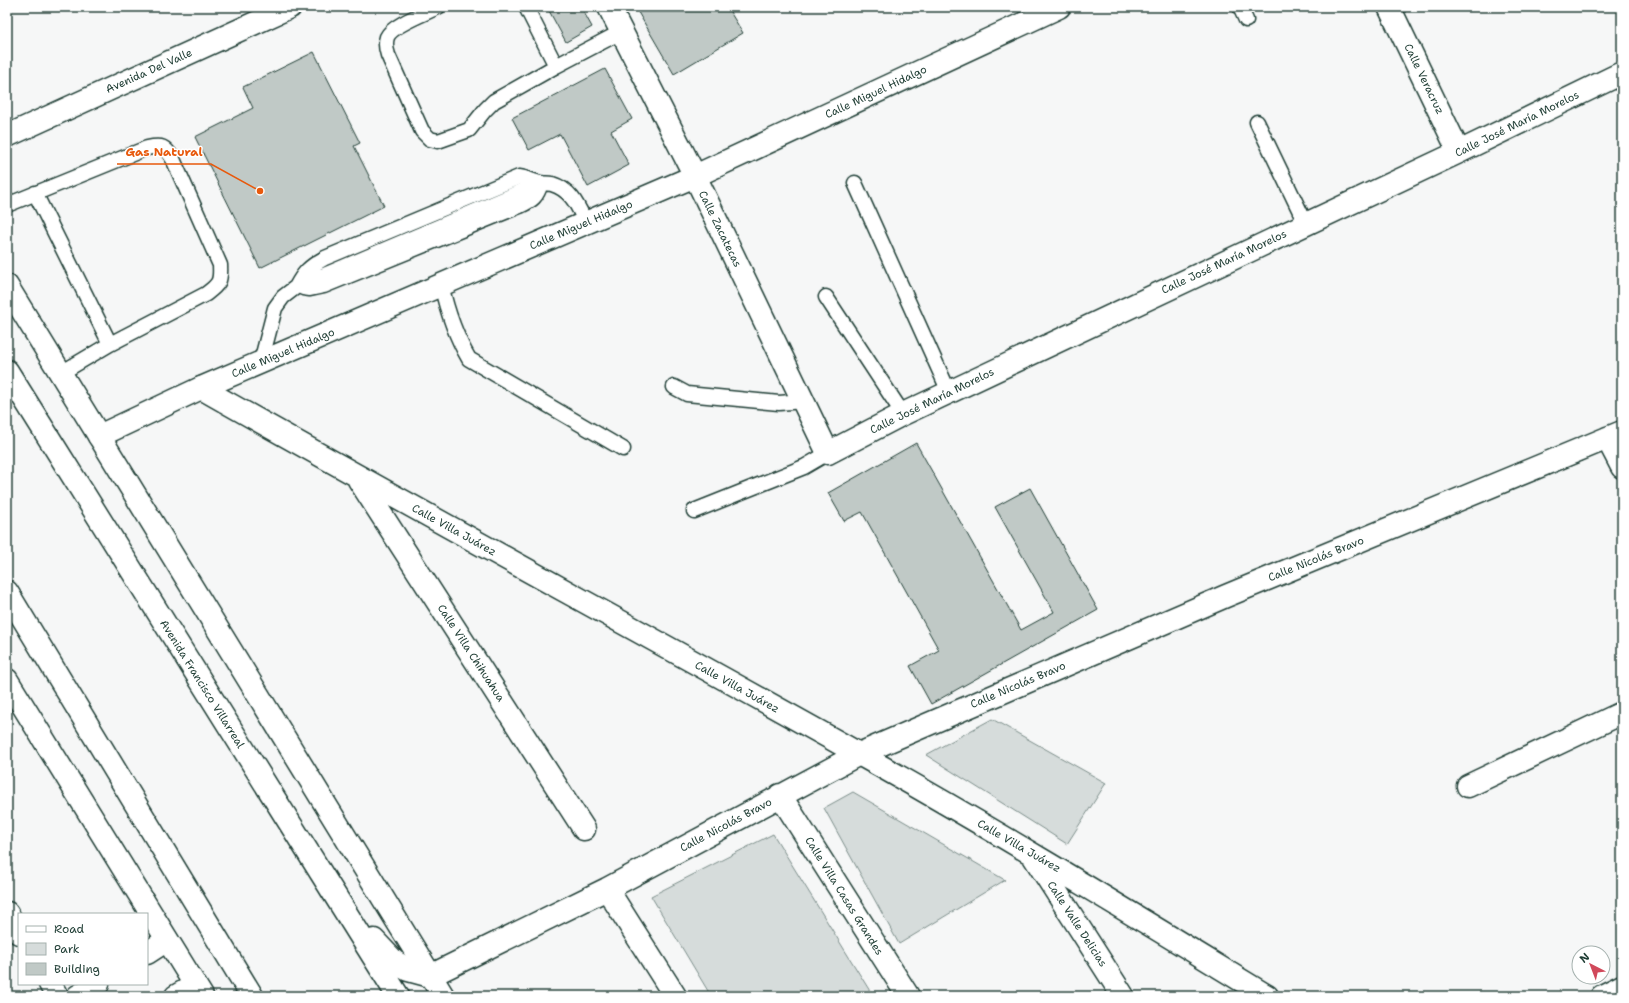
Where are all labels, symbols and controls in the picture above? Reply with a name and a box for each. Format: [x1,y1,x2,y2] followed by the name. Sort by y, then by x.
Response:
[1400,41,1448,117] street label: Calle Veracruz
[103,45,195,97] street label: Avenida Del Valle
[823,62,930,122] street label: Calle Miguel Hidalgo
[1452,87,1582,161] street label: Calle José María Morelos
[117,140,211,164] callout: Gas Natural
[125,144,203,160] text: Gas Natural
[695,188,745,270] street label: Calle Zacatecas
[527,196,635,254] street label: Calle Miguel Hidalgo
[1159,226,1289,298] street label: Calle José María Morelos
[229,324,337,382] street label: Calle Miguel Hidalgo
[867,364,997,438] street label: Calle José María Morelos
[409,501,499,559] street label: Calle Villa Juárez
[1266,533,1366,585] street label: Calle Nicolás Bravo
[434,601,508,705] street label: Calle Villa Chihuahua
[156,617,248,752] street label: Avenida Francisco Villarreal
[692,658,782,716] street label: Calle Villa Juárez
[968,658,1068,712] street label: Calle Nicolás Bravo
[677,794,775,856] street label: Calle Nicolás Bravo
[974,816,1064,876] street label: Calle Villa Juárez
[801,834,887,958] street label: Calle Villa Casas Grandes
[1044,878,1110,970] street label: Calle Valle Delicias
[18,913,148,985] legend
[54,921,85,937] text: Road
[54,941,80,957] text: Park
[1571,945,1611,985] north arrow
[1576,949,1593,966] text: N
[54,961,100,977] text: Building

